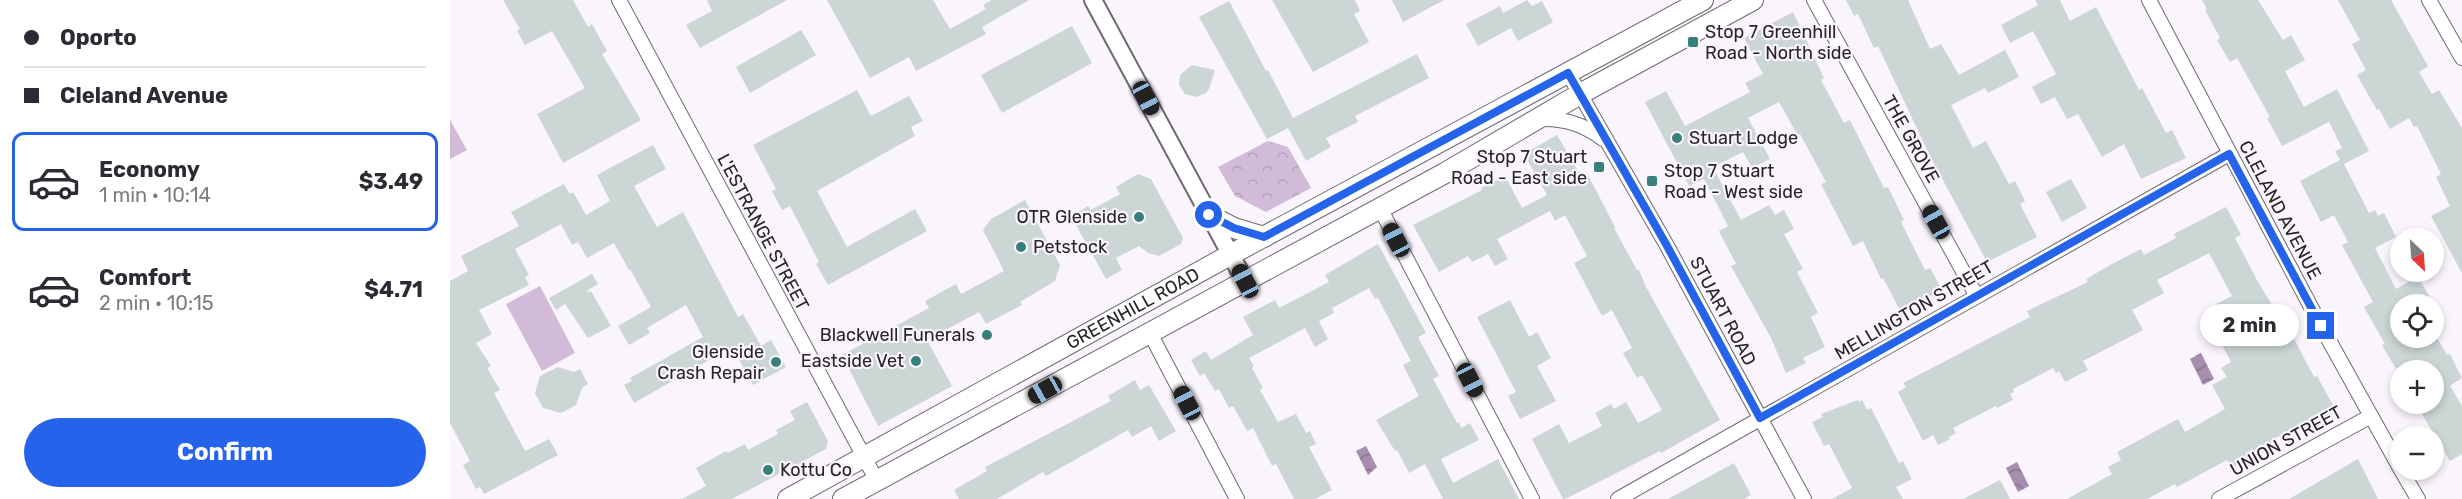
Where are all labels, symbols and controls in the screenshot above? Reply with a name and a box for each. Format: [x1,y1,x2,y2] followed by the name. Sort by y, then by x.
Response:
[1705,21,1852,64] place label: Stop 7 Greenhill Road - North side
[60,24,137,51] text: Oporto
[1686,35,1700,49] marker: Stop 7 Greenhill Road - North side
[1130,78,1162,118] car
[60,82,228,109] text: Cleland Avenue
[1878,91,1944,187] street label: THE GROVE
[1689,127,1798,149] place label: Stuart Lodge
[1670,131,1684,145] marker: Stuart Lodge
[2234,137,2326,283] street label: CLELAND AVENUE
[1451,146,1587,189] place label: Stop 7 Stuart Road - East side
[712,150,814,314] street label: L'ESTRANGE STREET
[27,155,81,209] icon: car
[99,156,200,183] text: Economy
[1592,160,1606,174] marker: Stop 7 Stuart Road - East side
[1664,160,1803,203] place label: Stop 7 Stuart Road - West side
[359,168,423,195] text: $3.49
[1645,174,1659,188] marker: Stop 7 Stuart Road - West side
[99,183,211,207] text: 1 min · 10:14
[1195,201,1222,228] route start
[1919,202,1953,242] car
[1017,206,1127,228] place label: OTR Glenside
[1132,210,1146,224] marker: OTR Glenside
[1380,220,1412,260] car
[2390,228,2444,282] north arrow
[2390,228,2444,480] map controls
[1033,236,1108,258] place label: Petstock
[1014,240,1028,254] marker: Petstock
[1685,253,1761,369] street label: STUART ROAD
[1831,256,1997,364] street label: MELLINGTON STREET
[1229,261,1261,301] car
[27,263,81,317] icon: car
[1063,263,1203,354] street label: GREENHILL ROAD
[99,264,191,291] text: Comfort
[364,276,423,303] text: $4.71
[99,291,214,315] text: 2 min · 10:15
[2390,294,2444,348] button: locate
[2201,305,2300,347] callout: 2 min
[2307,312,2334,339] route end
[2222,313,2277,337] text: 2 min
[820,324,975,346] place label: Blackwell Funerals
[980,328,994,342] marker: Blackwell Funerals
[657,341,764,384] place label: Glenside Crash Repair
[801,350,904,372] place label: Eastside Vet
[909,354,923,368] marker: Eastside Vet
[769,355,783,369] marker: Glenside Crash Repair
[1454,360,1486,400] car
[2390,360,2444,414] button: +
[1025,373,1065,407] car
[1171,383,1203,423] car
[2226,401,2346,481] street label: UNION STREET
[24,418,426,487] button: Confirm
[2390,426,2444,480] button: −
[780,459,852,481] place label: Kottu Co
[761,463,775,477] marker: Kottu Co

